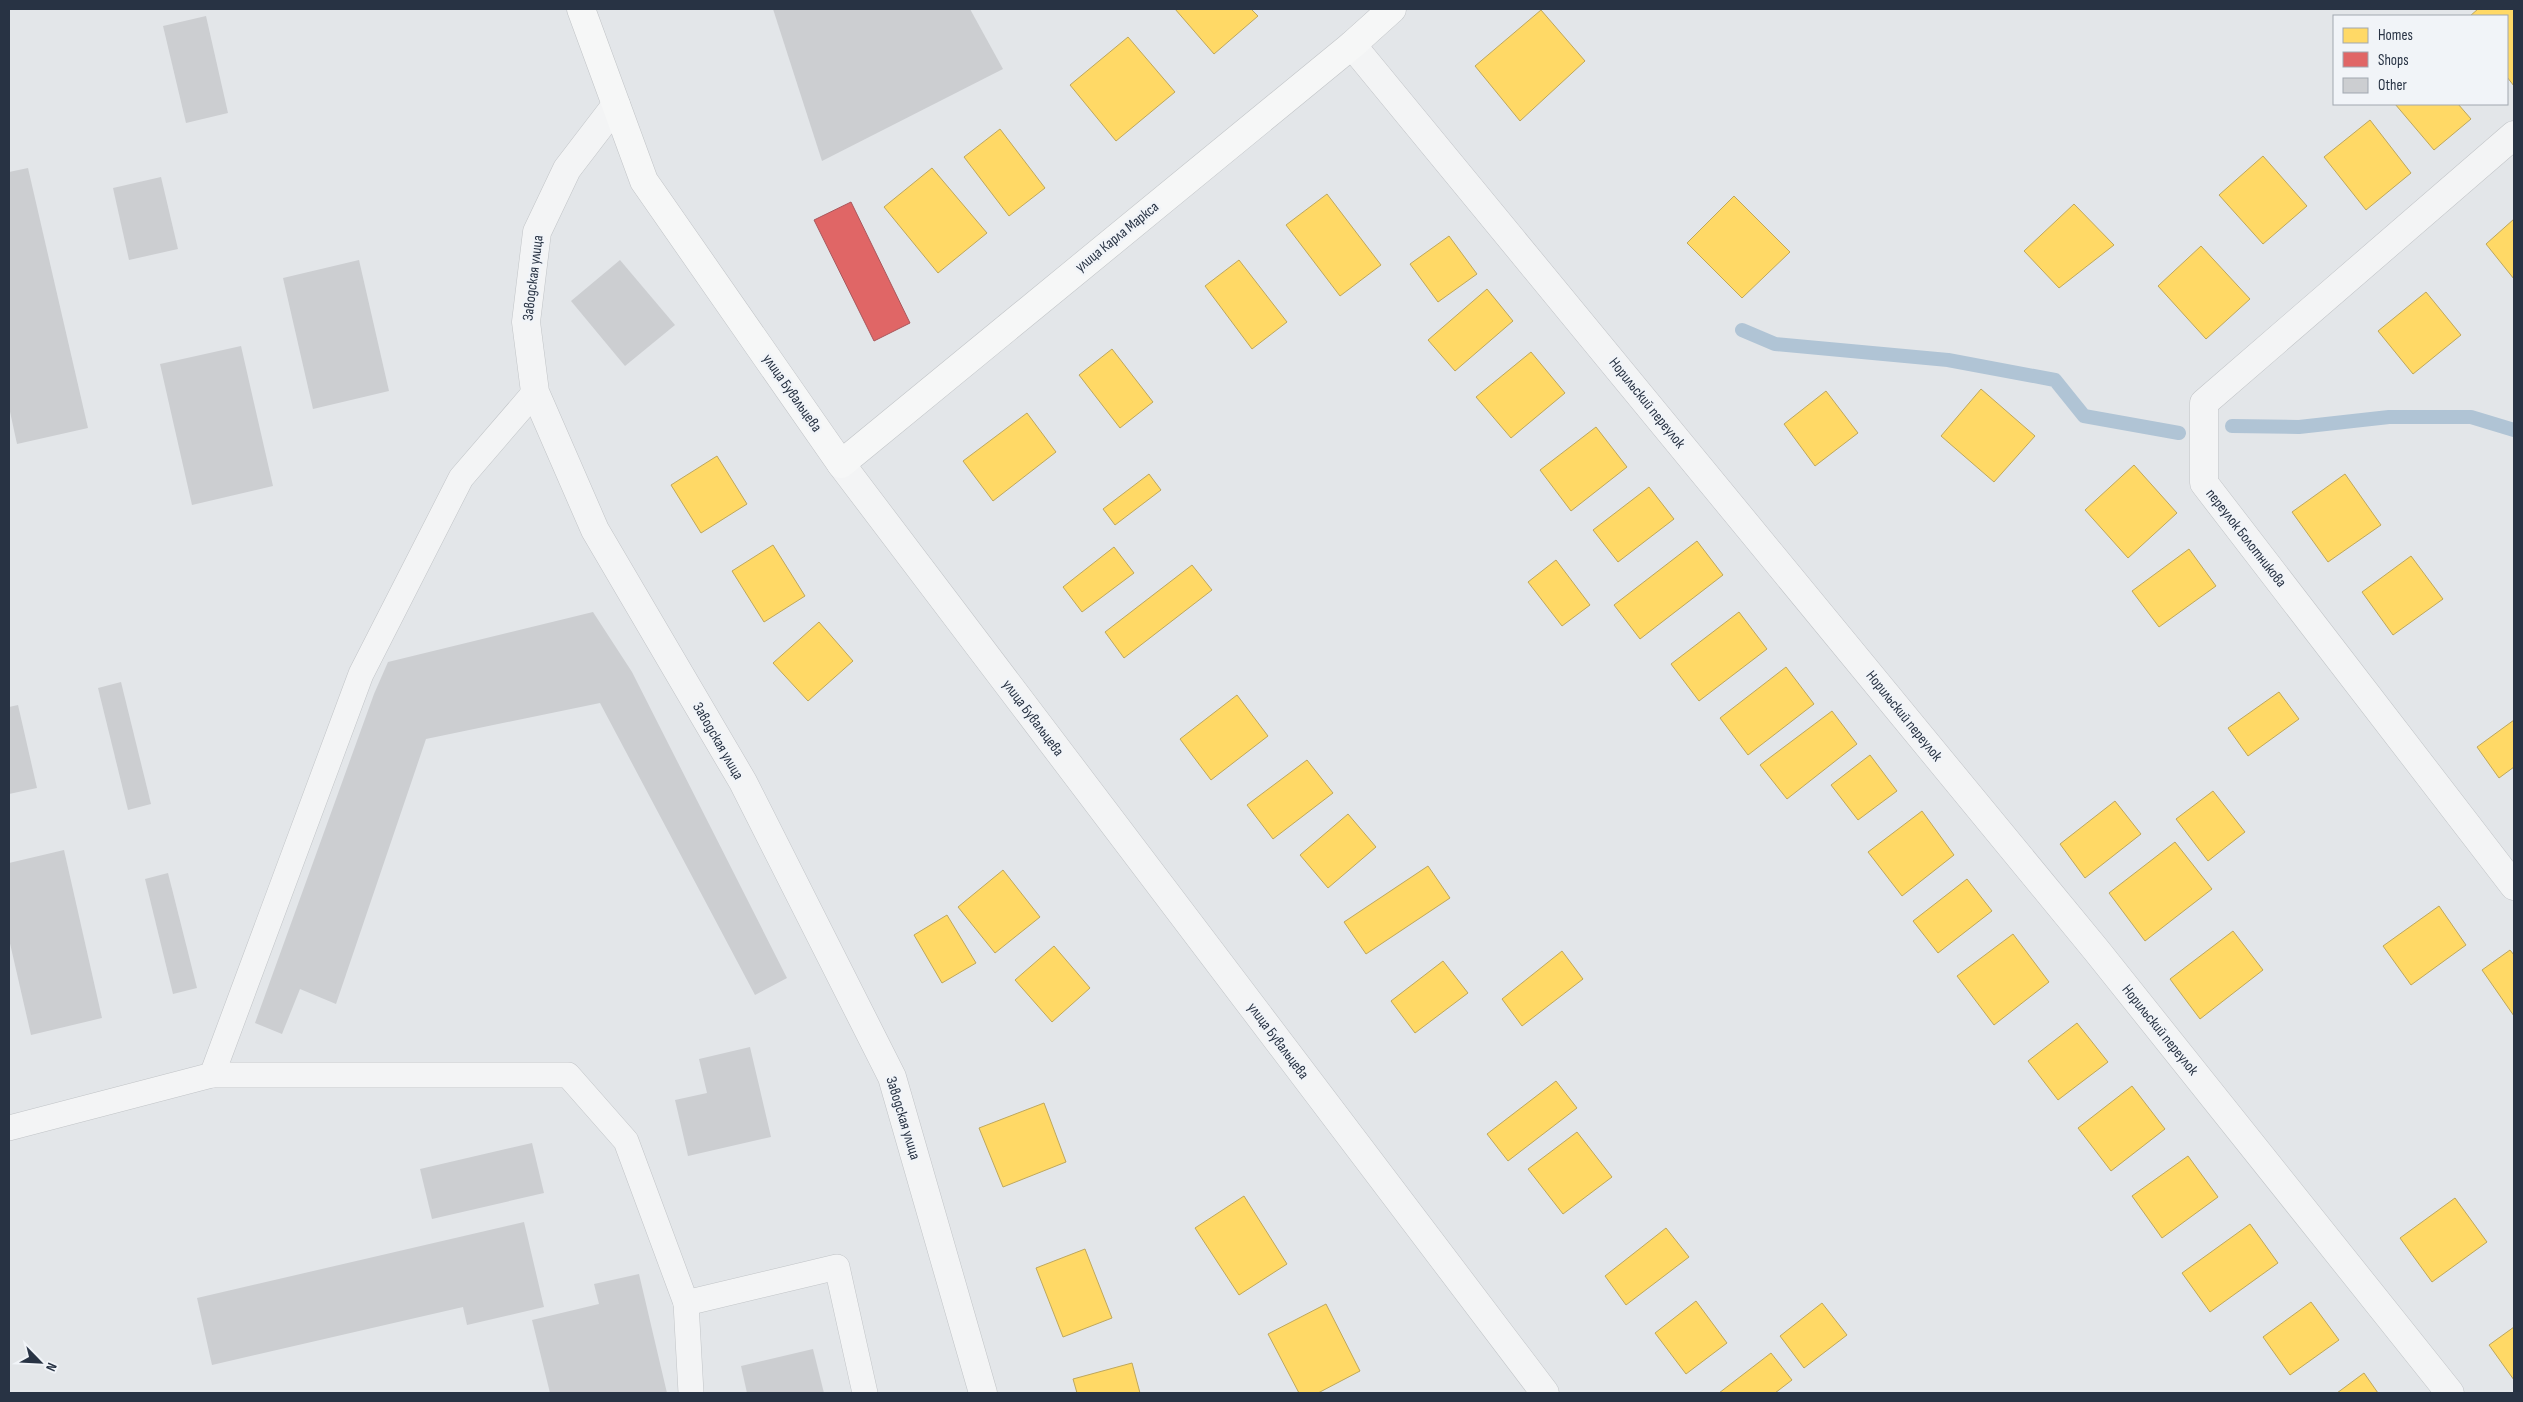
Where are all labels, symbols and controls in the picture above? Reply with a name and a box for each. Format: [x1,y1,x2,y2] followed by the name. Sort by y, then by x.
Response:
[2333,15,2508,105] legend
[2378,26,2413,45] text: Homes
[2378,51,2409,70] text: Shops
[2378,76,2407,95] text: Other
[1071,197,1163,276] street label: улица Карла Маркса
[518,234,548,322] street label: Заводская улица
[758,350,826,436] street label: улица Бувальцева
[1605,354,1690,453] street label: Норильский переулок
[2202,485,2291,591] street label: переулок Болотникова
[1862,667,1947,766] street label: Норильский переулок
[998,676,1068,760] street label: улица Бувальцева
[688,699,748,783] street label: Заводская улица
[2118,981,2203,1080] street label: Норильский переулок
[1243,999,1313,1083] street label: улица Бувальцева
[881,1074,925,1162] street label: Заводская улица
[15,1337,65,1387] north arrow
[42,1360,61,1374] text: N

